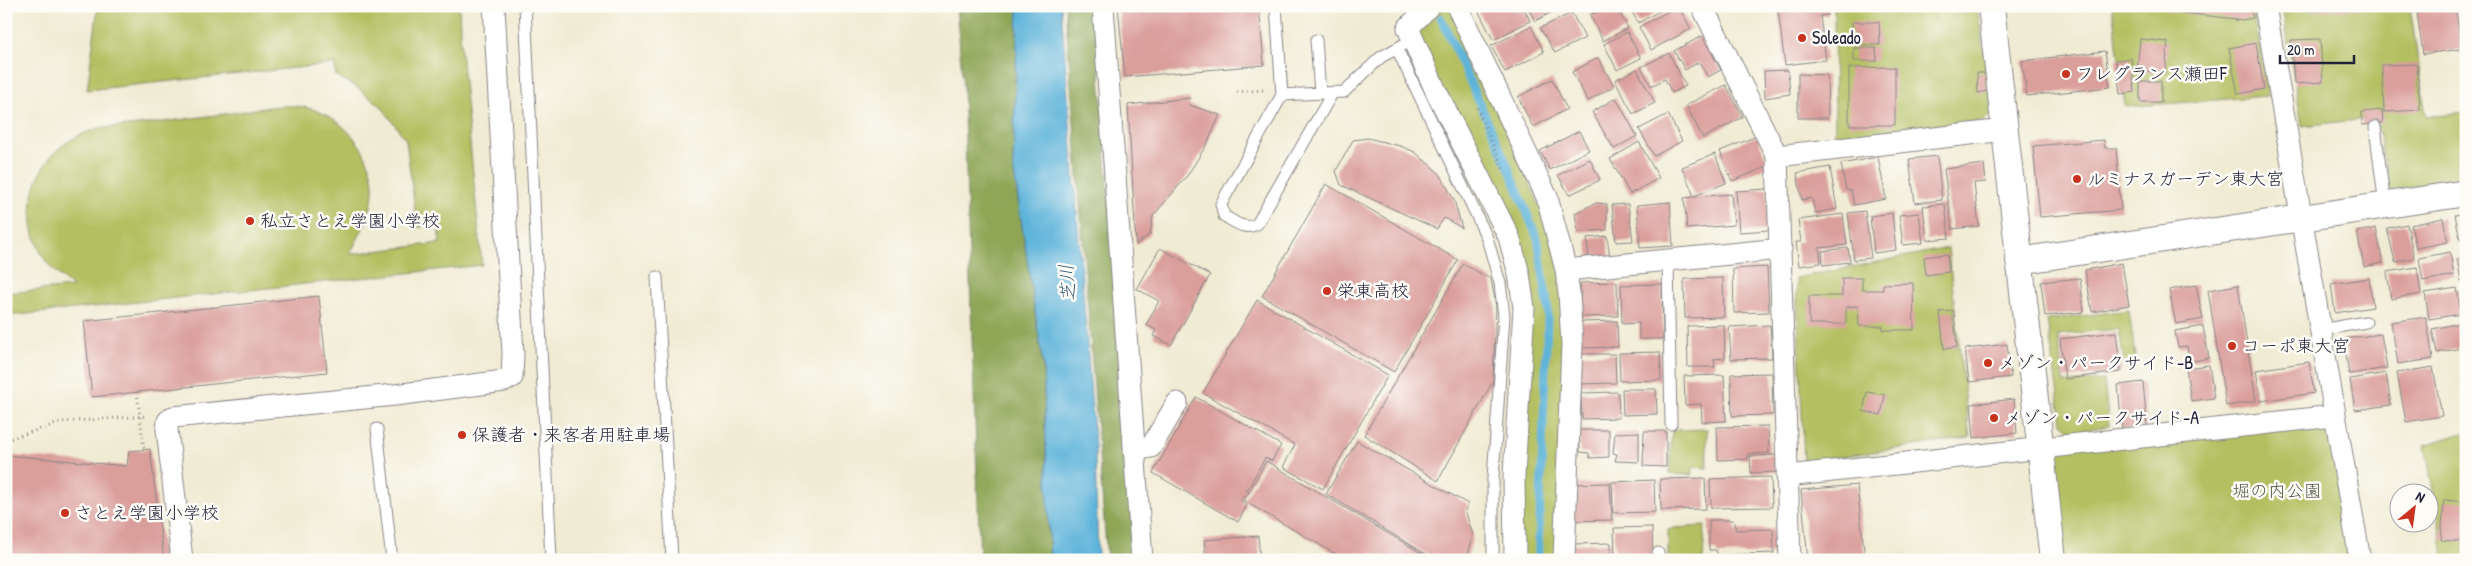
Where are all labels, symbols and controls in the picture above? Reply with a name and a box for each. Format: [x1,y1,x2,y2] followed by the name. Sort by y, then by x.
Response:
[1812,25,1861,50] place label: Soleado
[1796,32,1808,44] marker: Soleado
[2280,32,2353,64] scale bar
[2287,39,2314,60] text: 20 m
[2076,61,2228,86] place label: フレグランス瀬田F
[2060,68,2072,80] marker: フレグランス瀬田F
[2087,166,2284,191] place label: ルミナスガーデン東大宮
[2071,173,2083,185] marker: ルミナスガーデン東大宮
[260,208,440,233] place label: 私立さとえ学園小学校
[244,215,256,227] marker: 私立さとえ学園小学校
[1053,263,1081,303] water label: 芝川
[1337,278,1409,303] place label: 栄東高校
[1321,285,1333,297] marker: 栄東高校
[2242,333,2350,358] place label: コーポ東大宮
[2226,340,2238,352] marker: コーポ東大宮
[1998,350,2193,375] place label: メゾン・パークサイド-B
[1982,357,1994,369] marker: メゾン・パークサイド-B
[2004,405,2199,430] place label: メゾン・パークサイド-A
[1988,412,2000,424] marker: メゾン・パークサイド-A
[472,422,670,447] place label: 保護者・来客者用駐車場
[456,429,468,441] marker: 保護者・来客者用駐車場
[2232,478,2322,503] park label: 堀の内公園
[2390,484,2440,534] north arrow
[2413,486,2429,507] text: N
[75,500,219,525] place label: さとえ学園小学校
[59,507,71,519] marker: さとえ学園小学校

